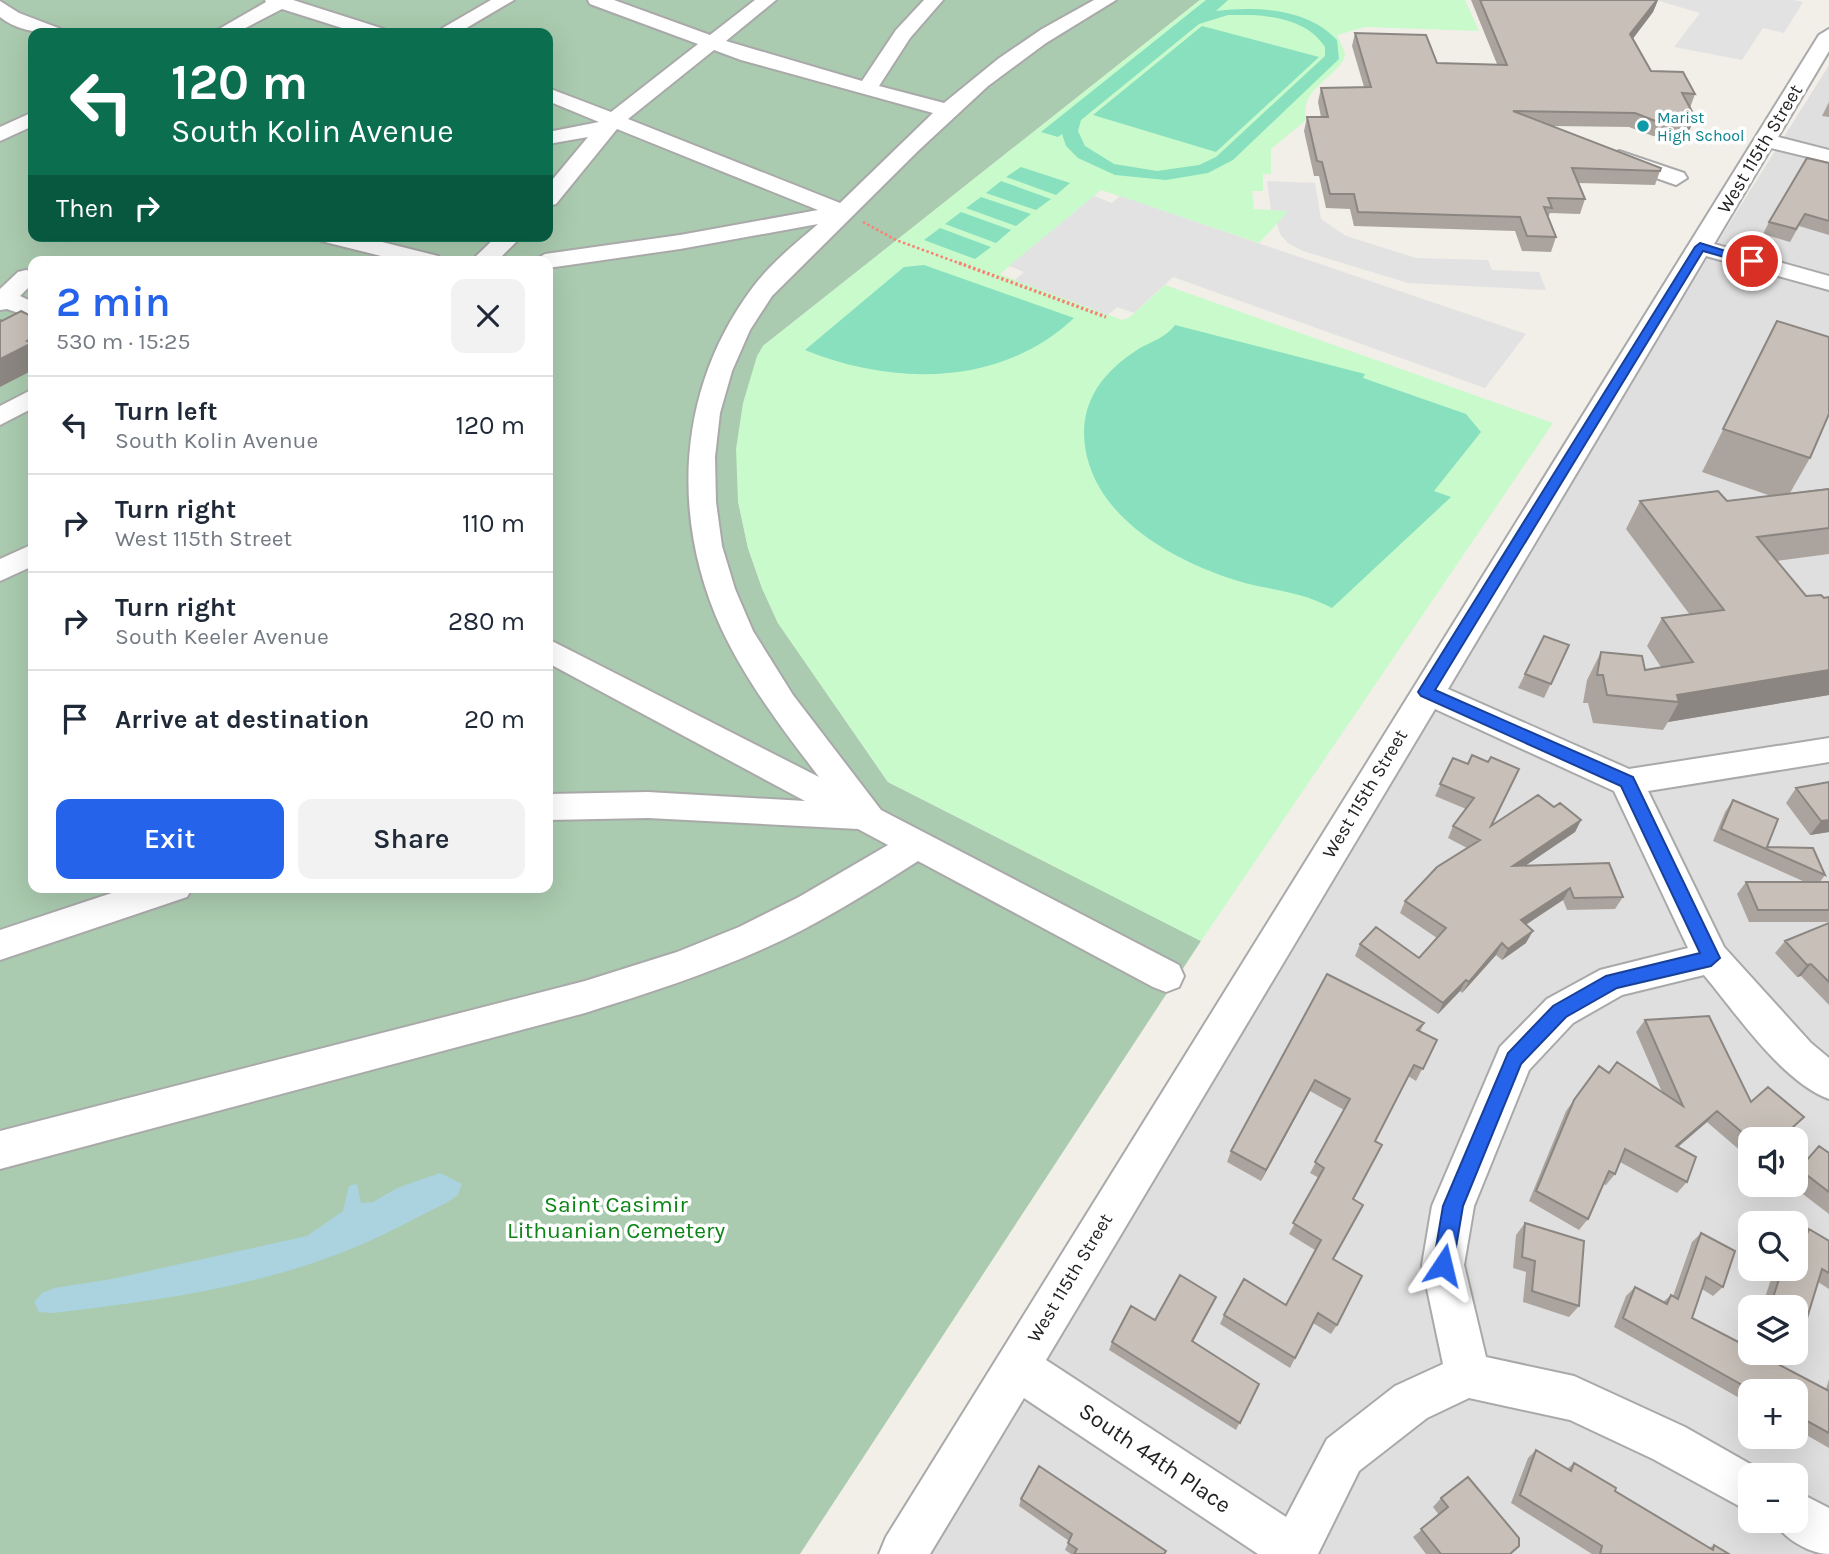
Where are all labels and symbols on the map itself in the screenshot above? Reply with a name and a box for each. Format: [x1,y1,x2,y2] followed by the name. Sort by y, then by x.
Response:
[1713,81,1807,217] street label: West 115th Street
[1657,108,1745,145] place label: Marist High School
[1635,118,1651,134] marker: Marist High School
[1722,231,1782,291] pin
[1318,726,1412,862] street label: West 115th Street
[507,1191,725,1244] park label: Saint Casimir Lithuanian Cemetery
[1023,1210,1117,1346] street label: West 115th Street
[1406,1228,1480,1302] position arrow
[1074,1397,1236,1519] street label: South 44th Place

